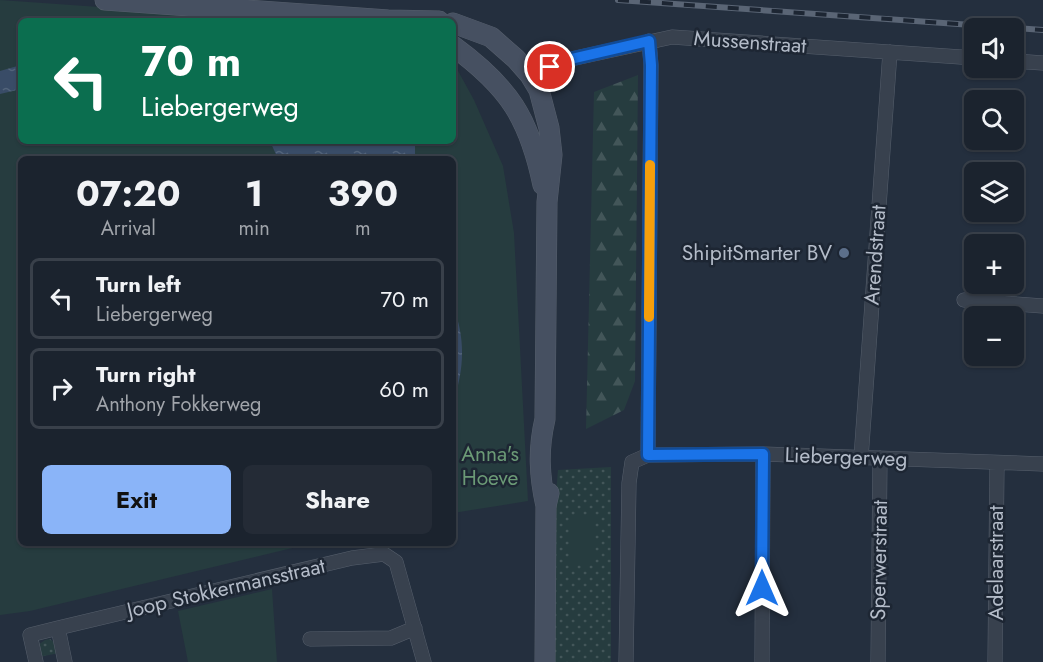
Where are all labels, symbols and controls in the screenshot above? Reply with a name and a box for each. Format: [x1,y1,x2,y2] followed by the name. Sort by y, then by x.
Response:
[964,18,1024,366] map controls
[964,18,1024,78] button: sound
[693,23,807,61] street label: Mussenstraat
[141,31,241,92] text: 70 m
[524,41,575,92] pin
[42,42,120,120] icon: left
[533,50,566,83] icon: arrive
[141,87,299,126] text: Liebergerweg
[964,90,1024,150] button: search
[964,162,1024,222] button: layers
[76,167,181,219] text: 07:20
[245,167,263,219] text: 1
[328,167,398,219] text: 390
[857,204,893,306] street label: Arendstraat
[101,214,156,243] text: Arrival
[239,214,270,243] text: min
[355,214,371,243] text: m
[964,234,1024,294] button: +
[682,238,832,268] place label: ShipitSmarter BV
[837,246,851,260] marker: ShipitSmarter BV
[96,268,181,300] text: Turn left
[45,282,78,315] icon: left
[380,283,429,315] text: 70 m
[96,300,213,329] text: Liebergerweg
[964,306,1024,366] button: −
[96,358,196,390] text: Turn right
[45,372,78,405] icon: right
[379,373,429,405] text: 60 m
[96,390,262,419] text: Anthony Fokkerweg
[461,439,519,493] park label: Anna's Hoeve
[784,440,908,474] street label: Liebergerweg
[42,465,231,534] button: Exit
[243,465,432,534] button: Share
[863,500,895,620] street label: Sperwerstraat
[981,506,1011,620] street label: Adelaarstraat
[121,551,328,626] street label: Joop Stokkermansstraat
[730,556,794,620] position arrow

